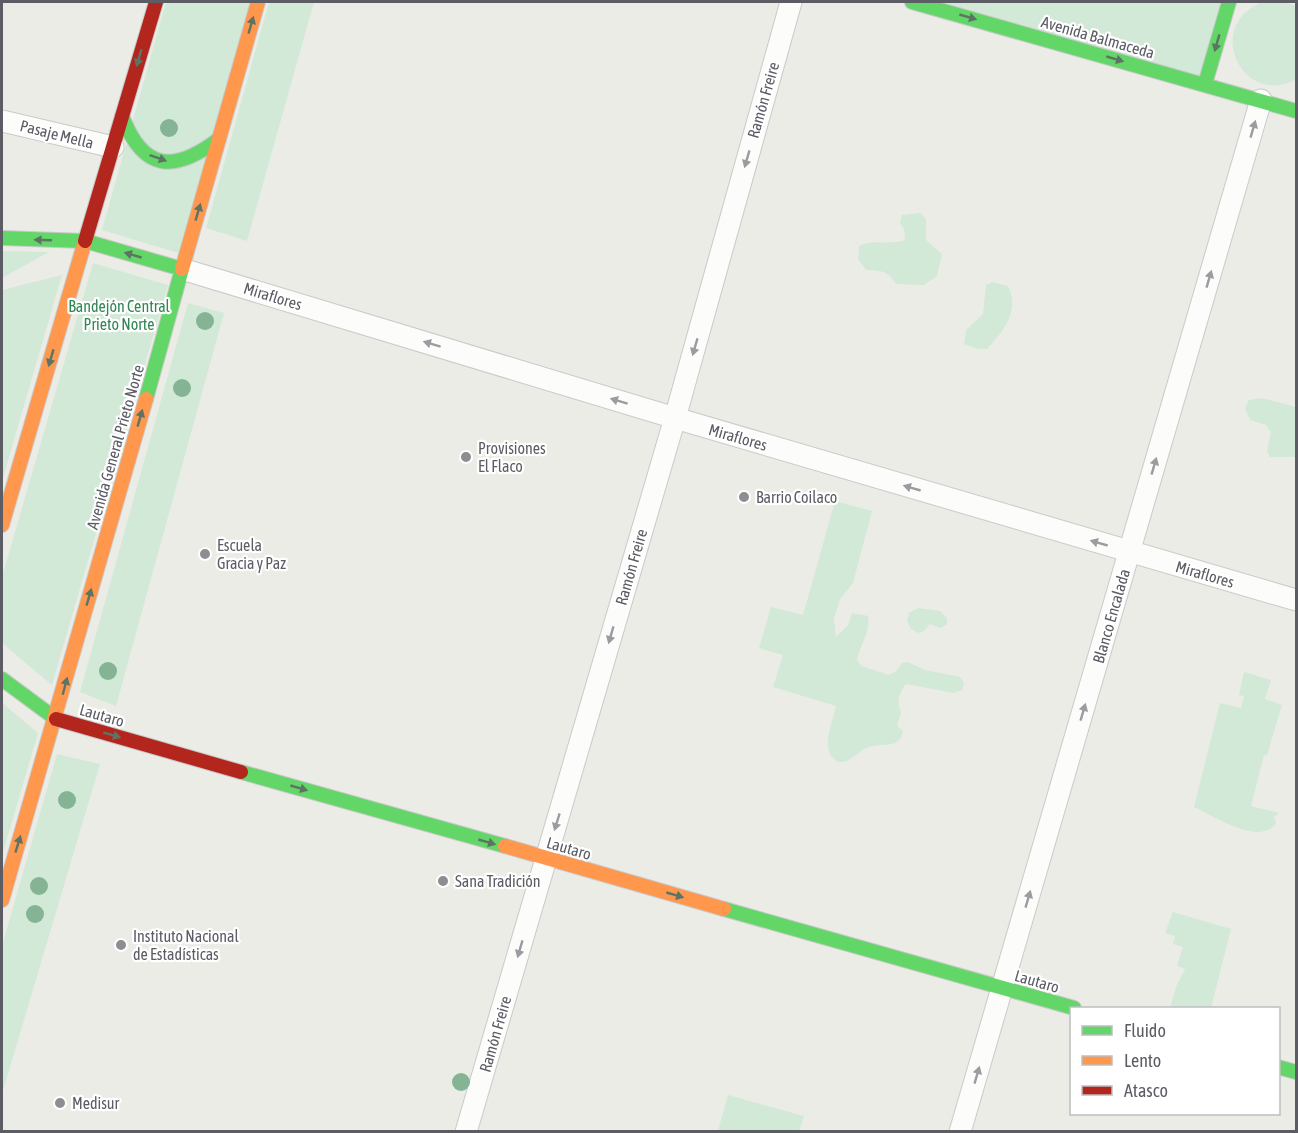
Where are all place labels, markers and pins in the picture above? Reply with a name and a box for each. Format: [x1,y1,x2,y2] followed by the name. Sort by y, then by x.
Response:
[478,439,546,475] place label: Provisiones El Flaco
[459,450,473,464] marker: Provisiones El Flaco
[756,488,837,506] place label: Barrio Coilaco
[737,490,751,504] marker: Barrio Coilaco
[217,536,286,573] place label: Escuela Gracia y Paz
[198,547,212,561] marker: Escuela Gracia y Paz
[455,872,541,890] place label: Sana Tradición
[436,874,450,888] marker: Sana Tradición
[133,927,239,963] place label: Instituto Nacional de Estadísticas
[114,938,128,952] marker: Instituto Nacional de Estadísticas
[72,1094,120,1112] place label: Medisur
[53,1096,67,1110] marker: Medisur

